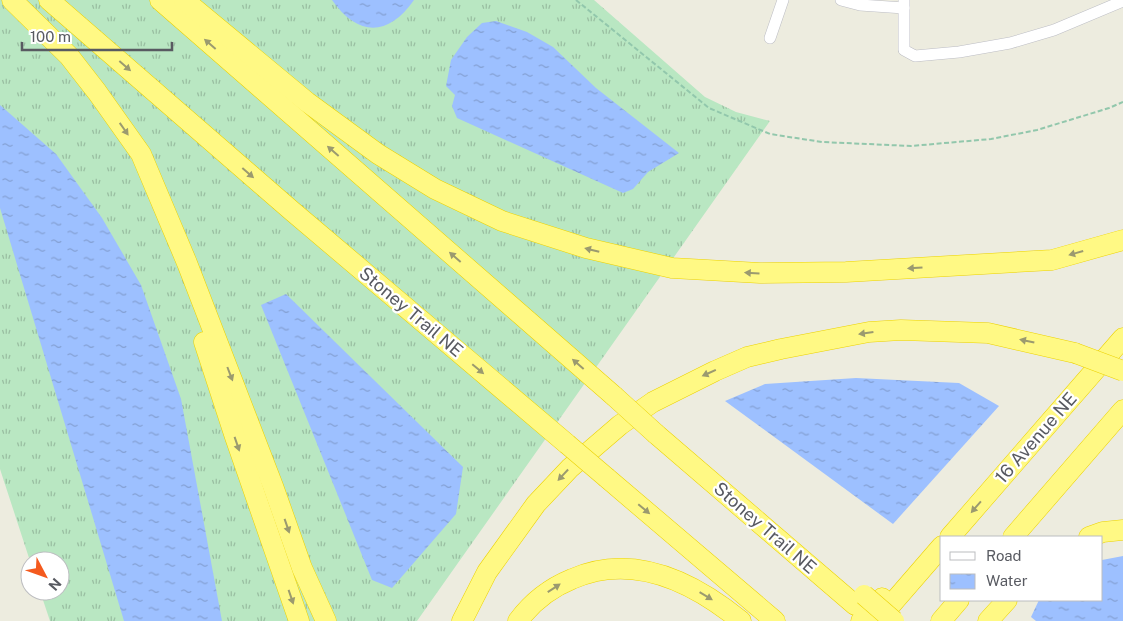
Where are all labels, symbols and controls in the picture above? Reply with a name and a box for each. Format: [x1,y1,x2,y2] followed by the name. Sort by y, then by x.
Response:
[22,20,172,52] scale bar
[30,28,71,45] text: 100 m
[204,39,216,50] one-way arrow
[118,61,131,72] one-way arrow
[119,122,129,136] one-way arrow
[326,145,339,156] one-way arrow
[241,167,253,179] one-way arrow
[585,245,600,253] one-way arrow
[1068,249,1083,257] one-way arrow
[449,252,462,263] one-way arrow
[355,262,467,361] street label: Stoney Trail NE
[906,265,922,273] one-way arrow
[744,269,760,277] one-way arrow
[858,329,874,337] one-way arrow
[1019,337,1035,345] one-way arrow
[572,358,584,370] one-way arrow
[472,363,484,374] one-way arrow
[226,367,234,382] one-way arrow
[702,370,716,378] one-way arrow
[990,388,1081,487] street label: 16 Avenue NE
[234,436,241,451] one-way arrow
[557,469,569,481] one-way arrow
[710,477,821,578] street label: Stoney Trail NE
[970,501,982,513] one-way arrow
[637,504,650,515] one-way arrow
[283,519,291,534] one-way arrow
[940,536,1103,601] legend
[986,547,1022,564] text: Road
[20,551,70,601] north arrow
[986,572,1028,589] text: Water
[45,575,64,594] text: N
[547,584,560,593] one-way arrow
[287,590,295,605] one-way arrow
[699,592,713,601] one-way arrow

